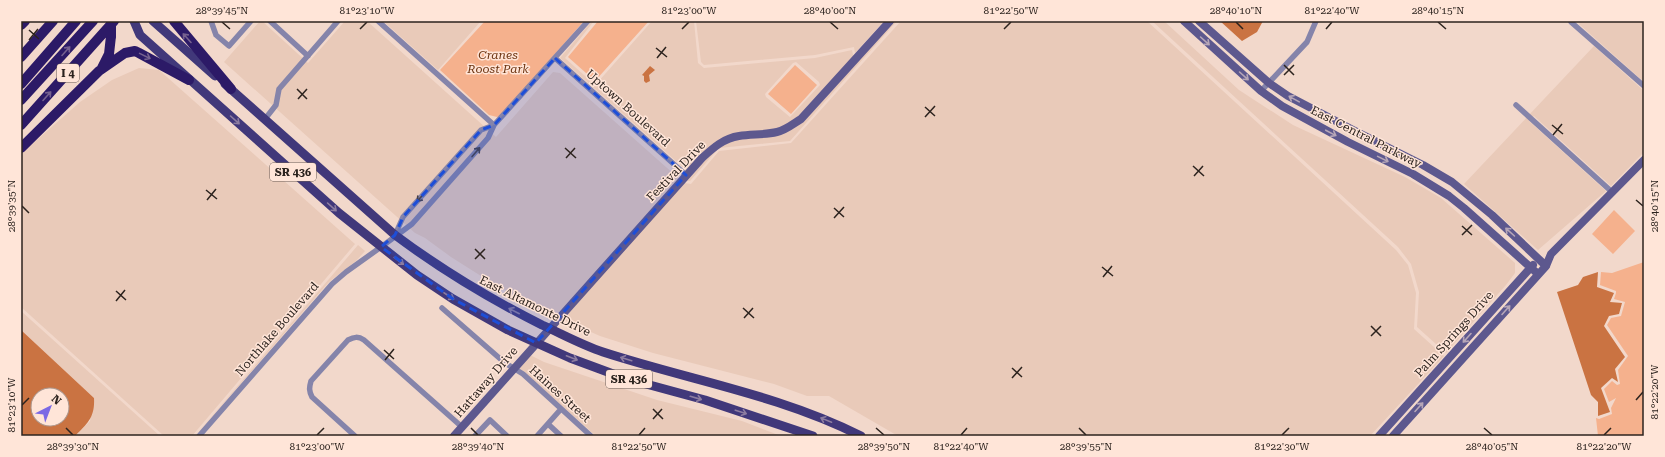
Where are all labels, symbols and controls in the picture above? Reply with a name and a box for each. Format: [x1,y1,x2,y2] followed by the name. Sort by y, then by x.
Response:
[196,5,248,16] text: 28°39'45"N
[340,5,395,16] text: 81°23'10"W
[662,5,717,16] text: 81°23'00"W
[804,5,856,16] text: 28°40'00"N
[984,5,1039,16] text: 81°22'50"W
[1210,5,1262,16] text: 28°40'10"N
[1305,5,1360,16] text: 81°22'40"W
[1412,5,1464,16] text: 28°40'15"N
[183,33,192,43] one-way arrow
[1200,36,1210,45] one-way arrow
[62,45,71,56] one-way arrow
[466,48,529,76] park label: Cranes Roost Park
[139,53,151,60] one-way arrow
[57,64,79,82] road number: I 4
[583,67,673,150] street label: Uptown Boulevard
[1239,71,1249,80] one-way arrow
[42,91,52,101] one-way arrow
[1288,95,1300,102] one-way arrow
[1308,103,1424,171] street label: East Central Parkway
[229,116,240,125] one-way arrow
[1325,129,1337,137] one-way arrow
[644,138,709,204] street label: Festival Drive
[471,147,481,157] one-way arrow
[1377,156,1389,163] one-way arrow
[270,163,316,181] road number: SR 436
[6,180,17,232] text: 28°39'35"N
[1649,180,1660,232] text: 28°40'15"N
[416,192,426,202] one-way arrow
[327,202,337,211] one-way arrow
[1505,228,1515,237] one-way arrow
[394,257,405,265] one-way arrow
[477,273,593,339] street label: East Altamonte Drive
[232,279,322,379] street label: Northlake Boulevard
[1412,288,1496,380] street label: Palm Springs Drive
[443,292,454,300] one-way arrow
[1501,305,1510,315] one-way arrow
[508,307,520,314] one-way arrow
[1462,333,1471,343] one-way arrow
[452,344,521,420] street label: Hattaway Drive
[566,355,578,363] one-way arrow
[620,355,633,362] one-way arrow
[526,363,594,426] street label: Haines Street
[1649,364,1660,419] text: 81°22'20"W
[606,370,652,388] road number: SR 436
[6,377,17,432] text: 81°23'10"W
[30,387,70,427] north arrow
[49,392,64,408] text: N
[689,395,702,402] one-way arrow
[1414,402,1423,412] one-way arrow
[735,409,748,416] one-way arrow
[820,416,832,423] one-way arrow
[47,441,99,452] text: 28°39'30"N
[290,441,345,452] text: 81°23'00"W
[452,441,504,452] text: 28°39'40"N
[612,441,667,452] text: 81°22'50"W
[858,441,910,452] text: 28°39'50"N
[934,441,989,452] text: 81°22'40"W
[1060,441,1112,452] text: 28°39'55"N
[1255,441,1310,452] text: 81°22'30"W
[1466,441,1518,452] text: 28°40'05"N
[1577,441,1632,452] text: 81°22'20"W

